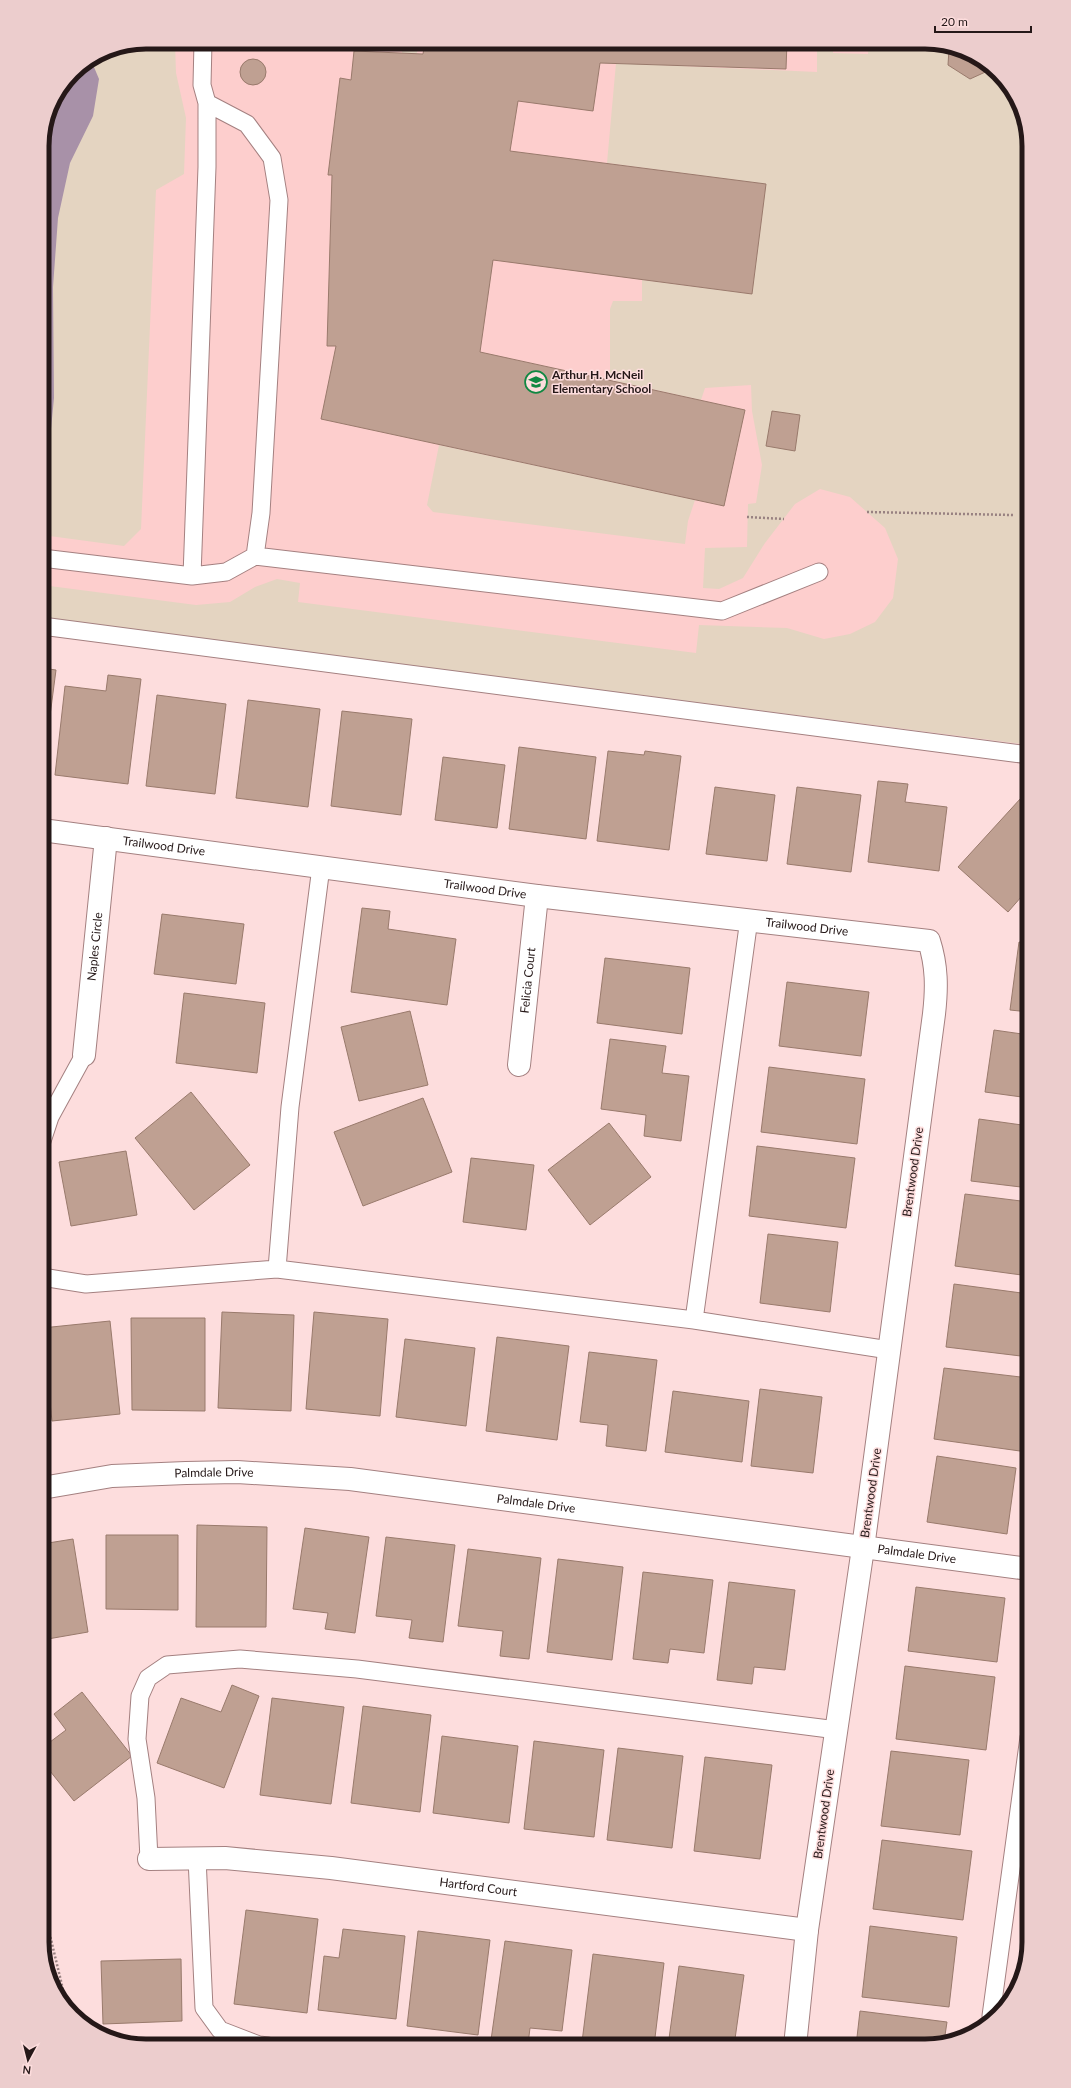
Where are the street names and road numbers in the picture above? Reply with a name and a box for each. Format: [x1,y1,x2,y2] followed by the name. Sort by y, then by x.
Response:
[122,833,206,859] street label: Trailwood Drive
[443,876,527,902] street label: Trailwood Drive
[84,911,105,982] street label: Naples Circle
[765,914,849,939] street label: Trailwood Drive
[517,946,539,1014] street label: Felicia Court
[899,1126,926,1218] street label: Brentwood Drive
[857,1447,884,1539] street label: Brentwood Drive
[174,1464,254,1480] street label: Palmdale Drive
[496,1491,576,1516] street label: Palmdale Drive
[876,1541,957,1566] street label: Palmdale Drive
[810,1768,837,1860] street label: Brentwood Drive
[439,1874,519,1899] street label: Hartford Court

